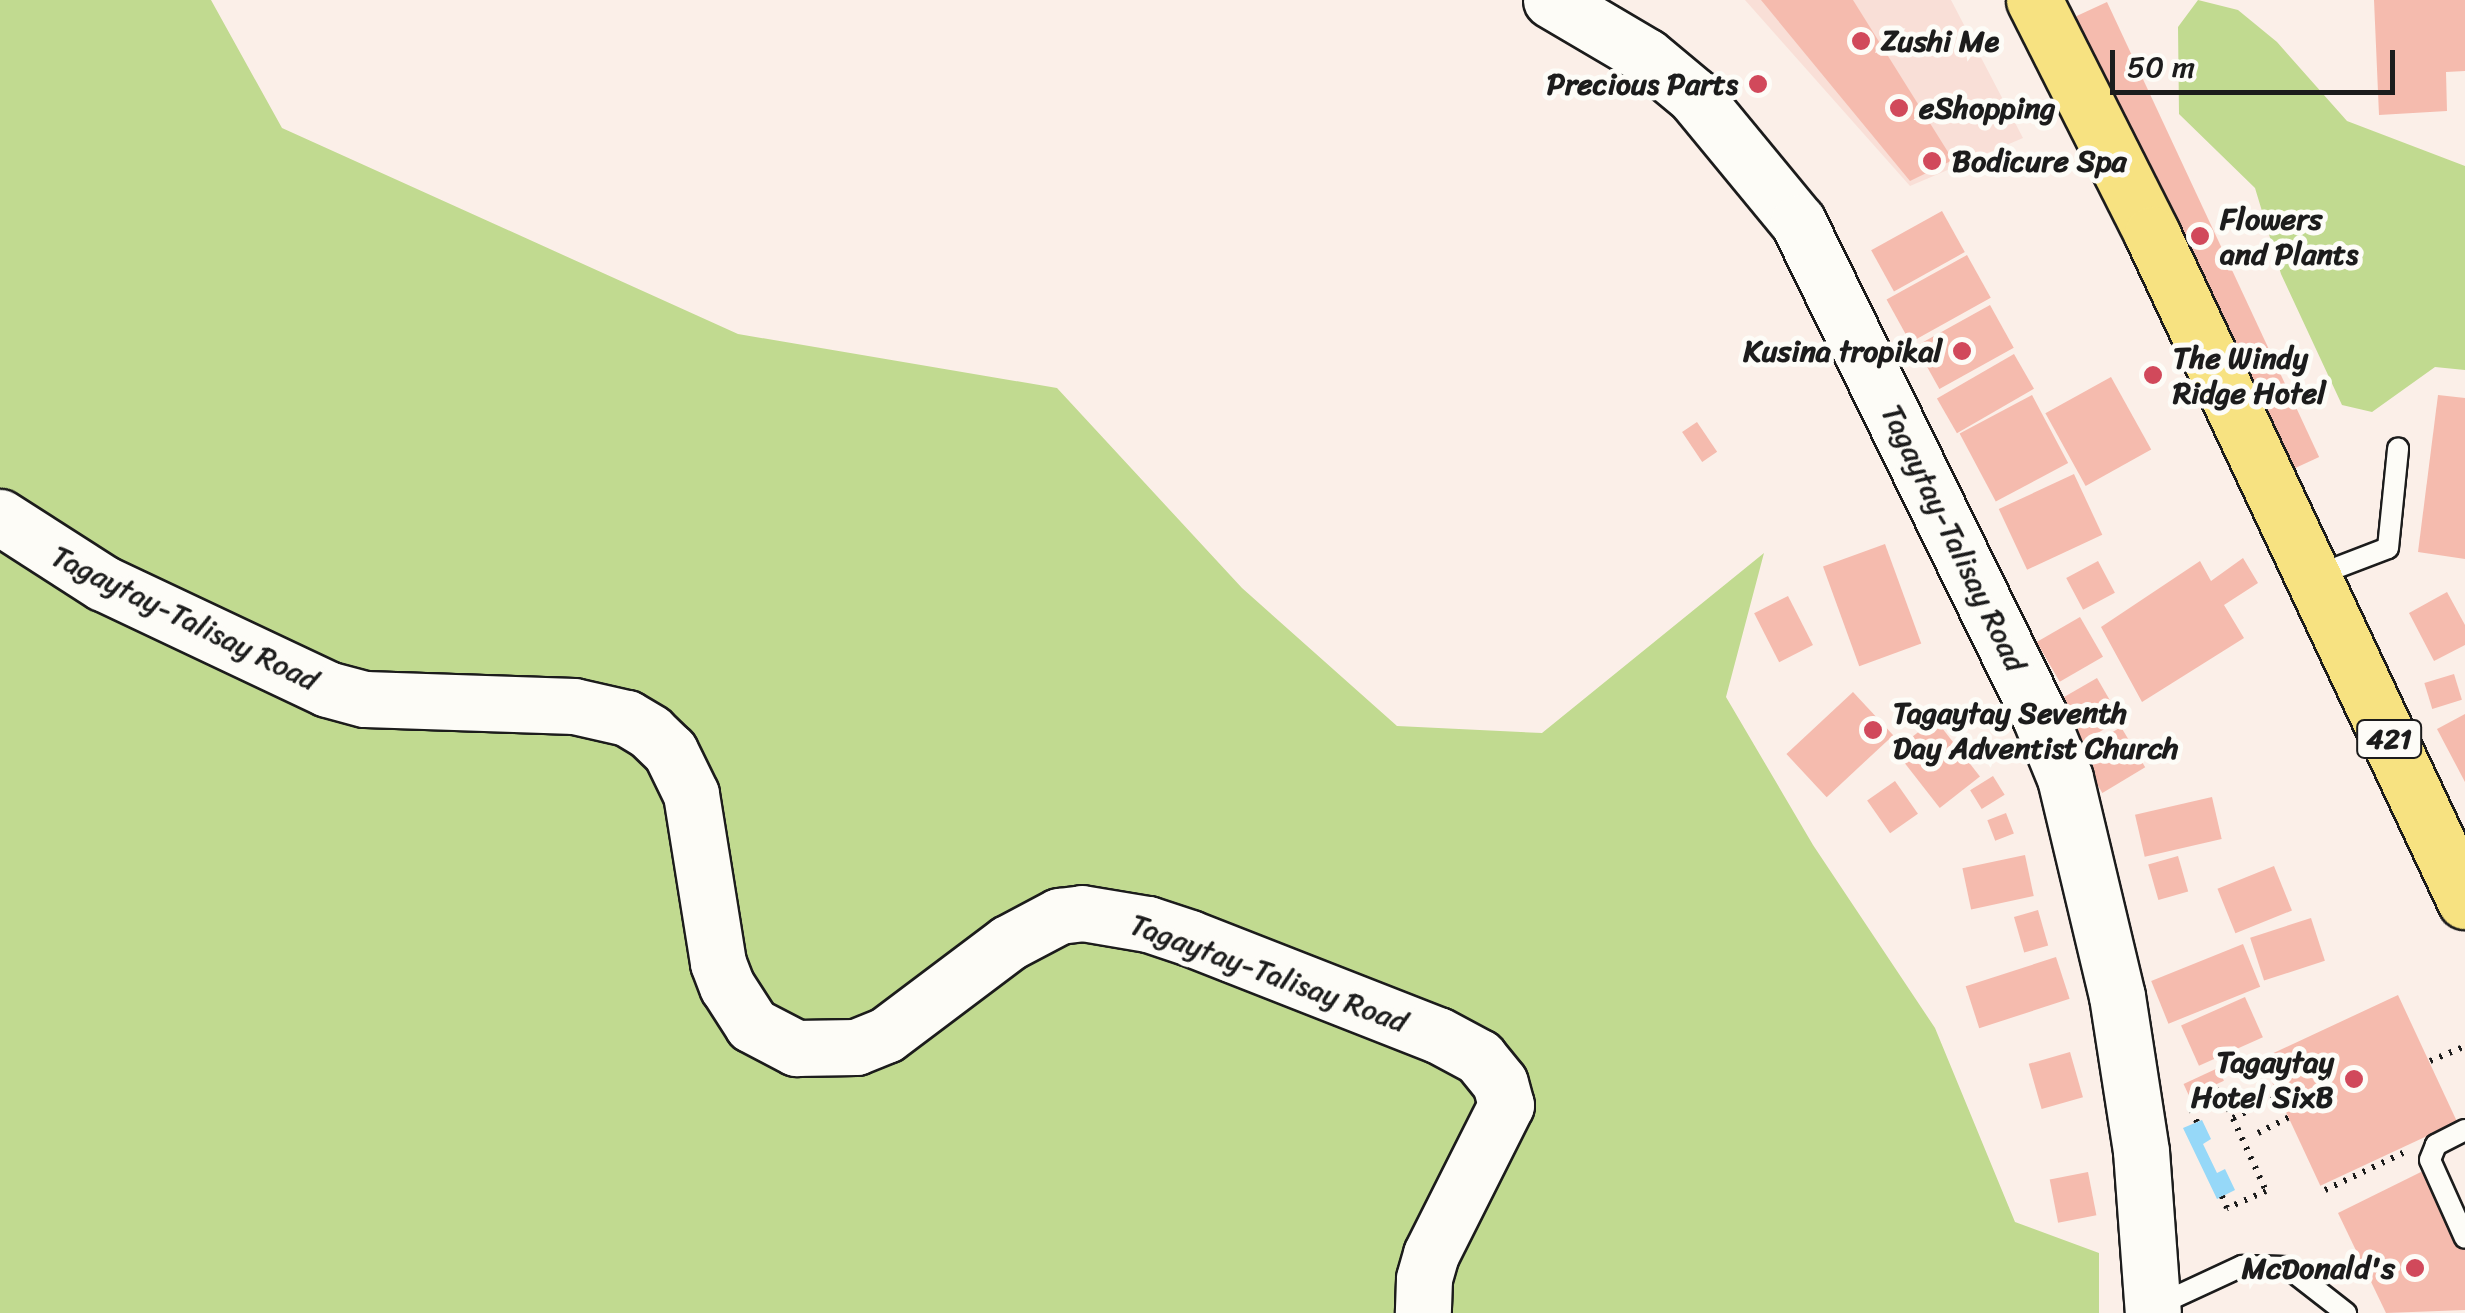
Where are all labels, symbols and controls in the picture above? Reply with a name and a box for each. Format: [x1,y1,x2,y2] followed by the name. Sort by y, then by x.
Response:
[1881,23,1999,59] place label: Zushi Me
[1850,30,1872,52] marker: Zushi Me
[2115,30,2400,92] scale bar
[2127,40,2195,94] text: 50 m
[1547,66,1738,102] place label: Precious Parts
[1747,73,1769,95] marker: Precious Parts
[1919,90,2055,126] place label: eShopping
[1888,97,1910,119] marker: eShopping
[1952,143,2127,179] place label: Bodicure Spa
[1921,150,1943,172] marker: Bodicure Spa
[2220,201,2359,272] place label: Flowers and Plants
[2189,225,2211,247] marker: Flowers and Plants
[1742,333,1942,369] place label: Kusina tropikal
[1951,340,1973,362] marker: Kusina tropikal
[2173,340,2327,410] place label: The Windy Ridge Hotel
[2142,364,2164,386] marker: The Windy Ridge Hotel
[1874,399,2034,677] street label: Tagaytay-Talisay Road
[46,538,324,698] street label: Tagaytay-Talisay Road
[1893,695,2179,766] place label: Tagaytay Seventh Day Adventist Church
[2354,716,2424,762] road number: 421
[1862,719,1884,741] marker: Tagaytay Seventh Day Adventist Church
[1125,906,1413,1040] street label: Tagaytay-Talisay Road
[2191,1044,2334,1114] place label: Tagaytay Hotel SixB
[2343,1068,2365,1090] marker: Tagaytay Hotel SixB
[2242,1250,2395,1286] place label: McDonald's
[2404,1257,2426,1279] marker: McDonald's

